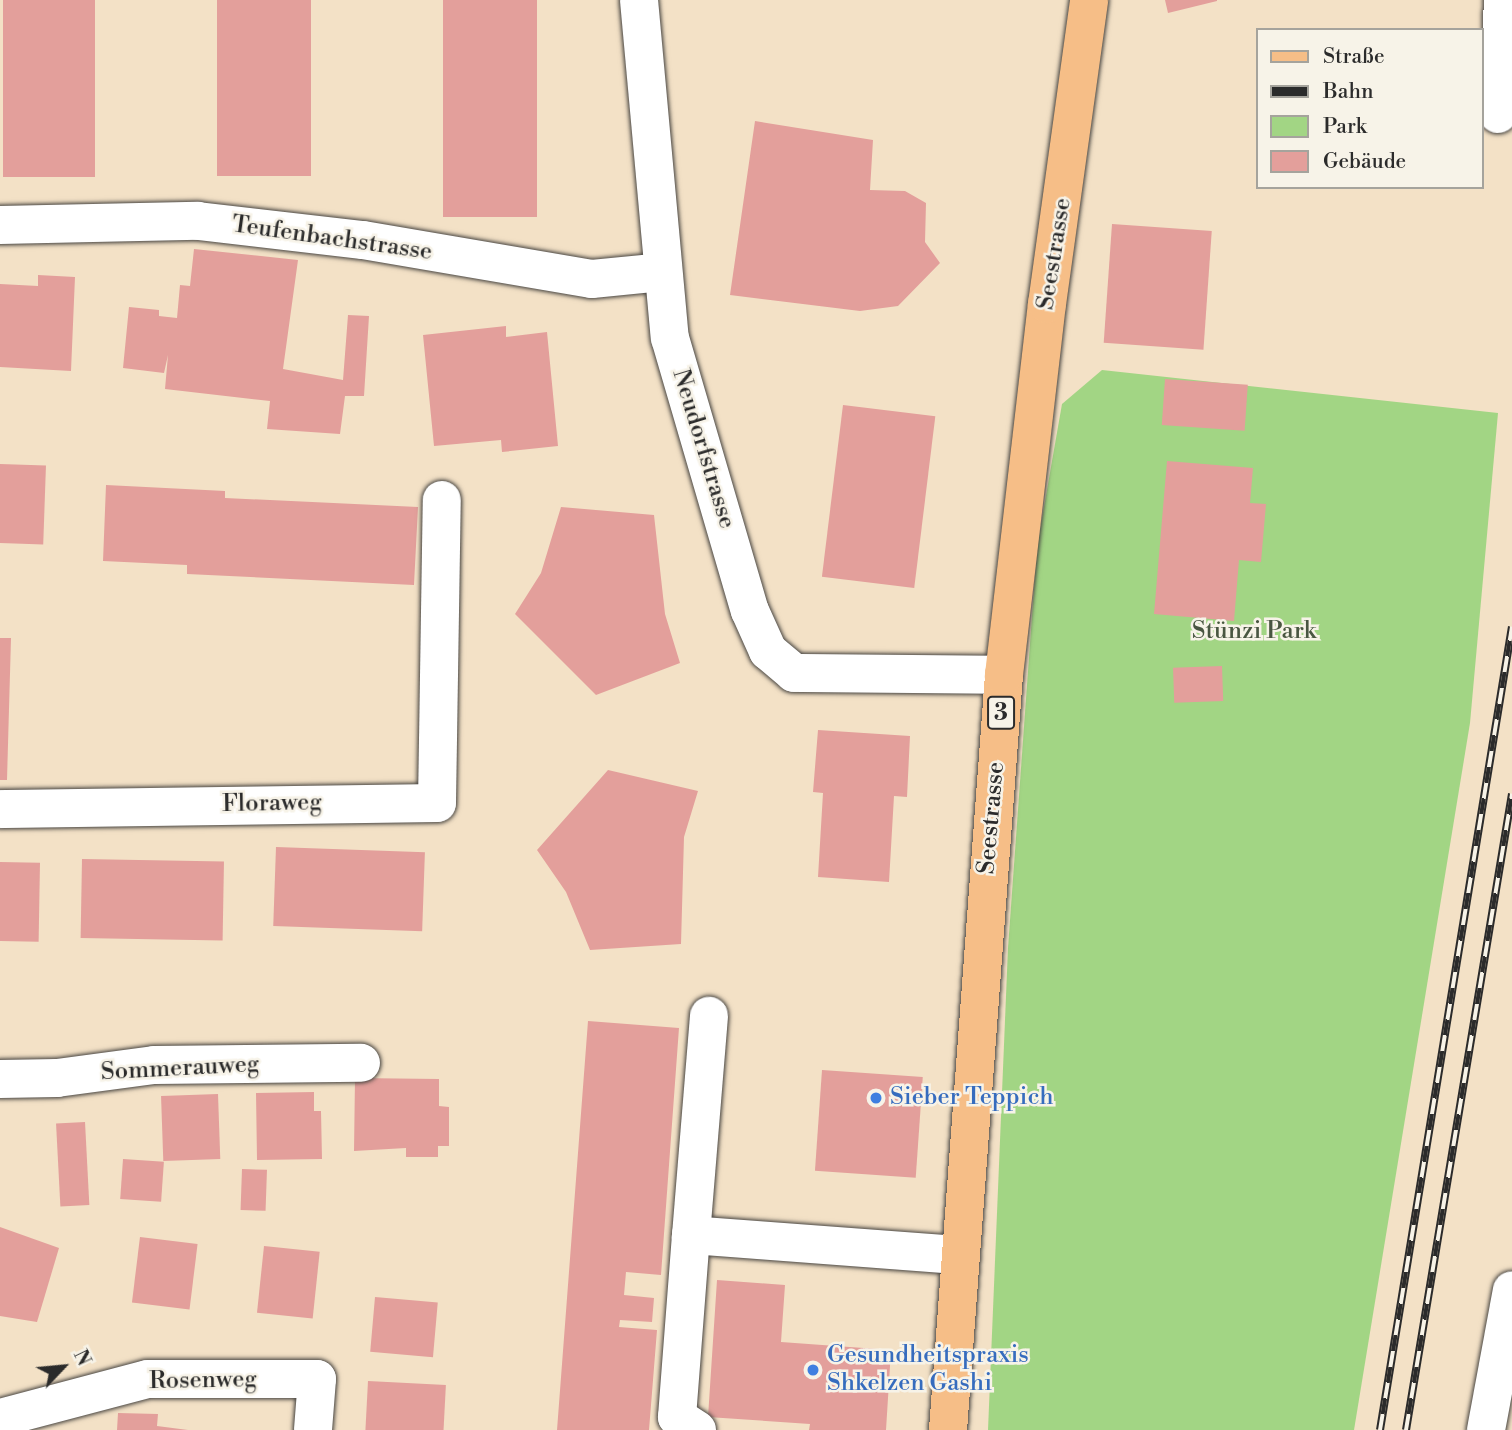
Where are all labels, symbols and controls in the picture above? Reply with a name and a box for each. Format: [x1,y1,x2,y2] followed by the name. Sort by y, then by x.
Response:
[1256,28,1484,189] legend
[1323,44,1385,70] text: Straße
[1323,79,1373,105] text: Bahn
[1323,114,1367,140] text: Park
[1323,149,1406,175] text: Gebäude
[1032,196,1078,312] street label: Seestrasse
[230,211,434,267] street label: Teufenbachstrasse
[665,366,741,532] street label: Neudorfstrasse
[1192,618,1316,646] park label: Stünzi Park
[987,694,1015,733] road number: 3
[973,761,1011,875] street label: Seestrasse
[222,789,322,819] street label: Floraweg
[100,1050,260,1088] street label: Sommerauweg
[890,1084,1054,1112] place label: Sieber Teppich
[868,1090,884,1106] marker: Sieber Teppich
[28,1332,98,1402] north arrow
[827,1342,1029,1398] place label: Gesundheitspraxis Shkelzen Gashi
[68,1346,96,1370] text: N
[805,1362,821,1378] marker: Gesundheitspraxis Shkelzen Gashi
[149,1366,257,1396] street label: Rosenweg

